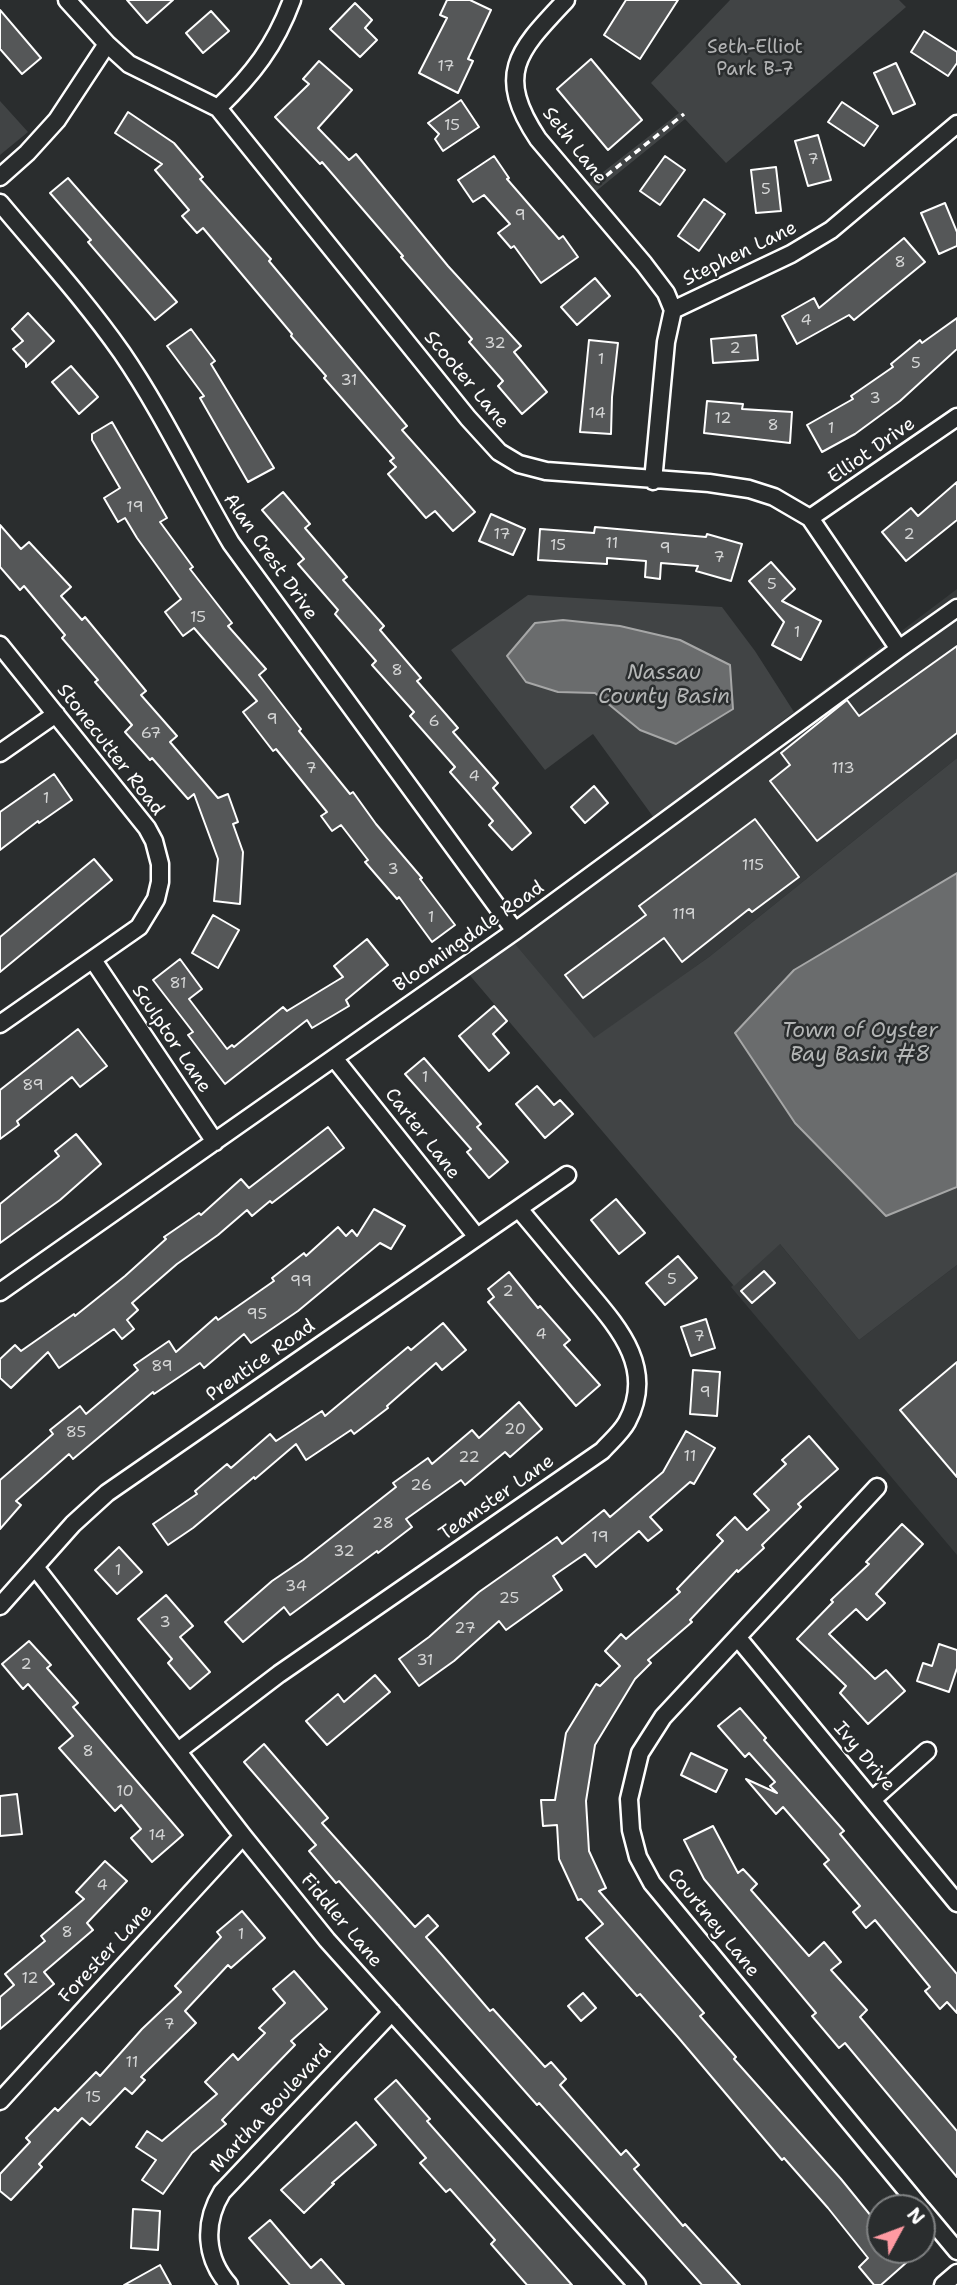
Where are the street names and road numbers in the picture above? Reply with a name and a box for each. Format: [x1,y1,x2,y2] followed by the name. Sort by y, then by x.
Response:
[537,103,611,189] street label: Seth Lane
[679,217,801,291] street label: Stephen Lane
[419,327,513,433] street label: Scooter Lane
[824,413,920,489] street label: Elliot Drive
[218,489,322,625] street label: Alan Crest Drive
[52,680,168,820] street label: Stonecutter Road
[389,876,549,998] street label: Bloomingdale Road
[126,981,216,1097] street label: Sculptor Lane
[379,1084,465,1184] street label: Carter Lane
[202,1315,320,1407] street label: Prentice Road
[435,1450,559,1546] street label: Teamster Lane
[828,1718,900,1796] street label: Ivy Drive
[662,1864,764,1982] street label: Courtney Lane
[295,1870,387,1972] street label: Fiddler Lane
[55,1900,157,2008] street label: Forester Lane
[206,2040,336,2178] street label: Martha Boulevard

